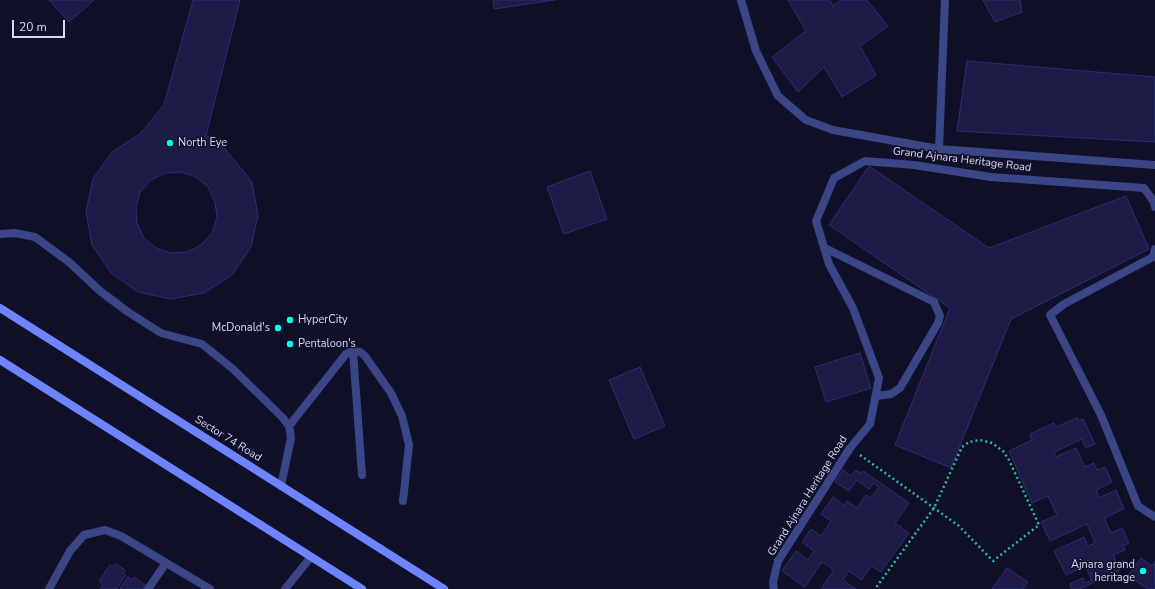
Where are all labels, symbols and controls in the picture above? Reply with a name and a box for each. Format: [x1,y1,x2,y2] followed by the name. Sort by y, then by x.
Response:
[14,12,67,38] scale bar
[19,19,47,35] text: 20 m
[178,136,227,150] place label: North Eye
[165,138,175,148] marker: North Eye
[892,145,1032,175] street label: Grand Ajnara Heritage Road
[298,313,348,327] place label: HyperCity
[285,315,295,325] marker: HyperCity
[212,321,270,335] place label: McDonald's
[273,323,283,333] marker: McDonald's
[298,337,356,351] place label: Pentaloon's
[285,339,295,349] marker: Pentaloon's
[192,413,264,465] street label: Sector 74 Road
[765,433,851,559] street label: Grand Ajnara Heritage Road
[1071,558,1135,584] place label: Ajnara grand heritage
[1138,566,1148,576] marker: Ajnara grand heritage

